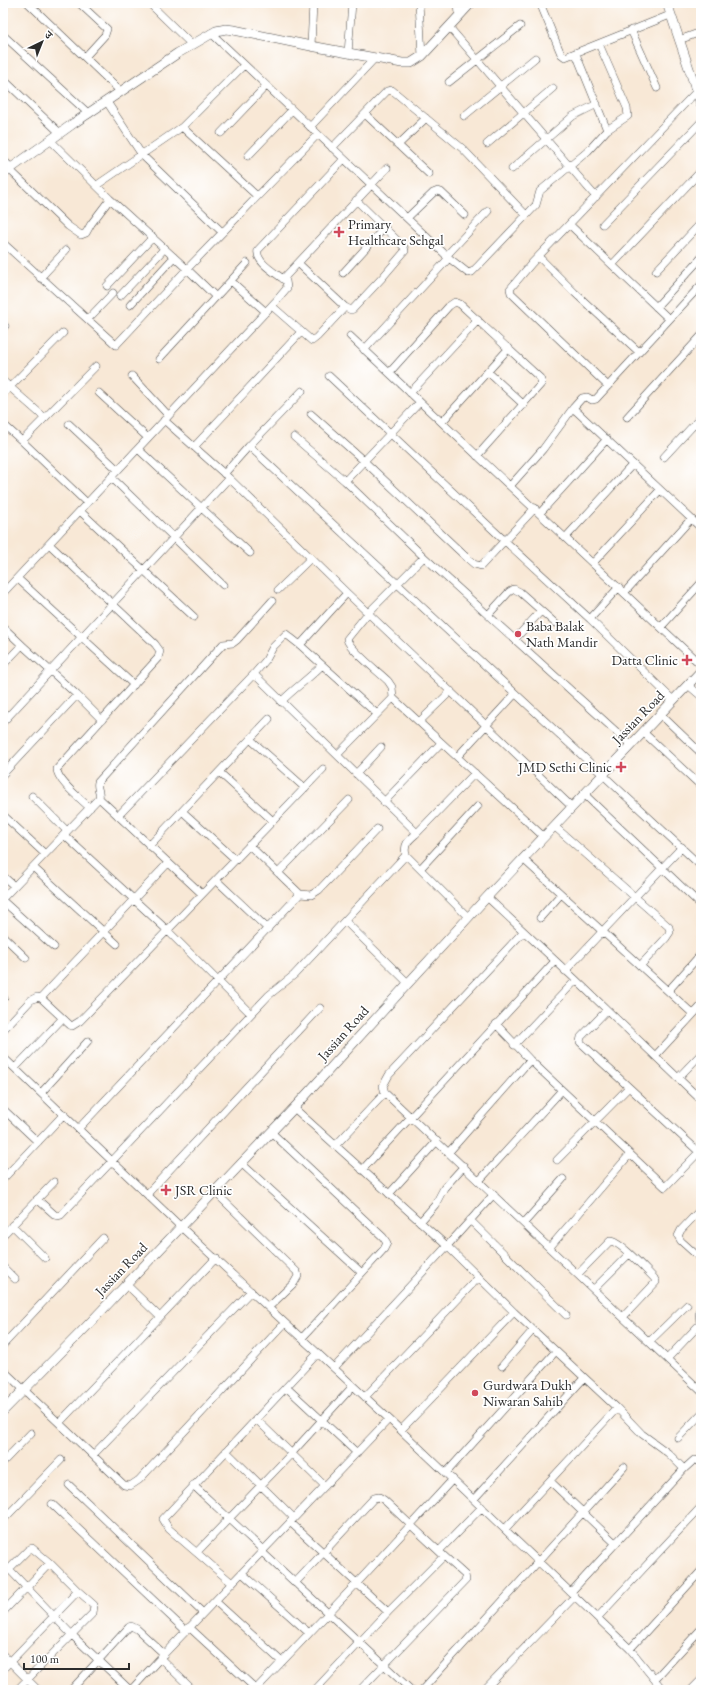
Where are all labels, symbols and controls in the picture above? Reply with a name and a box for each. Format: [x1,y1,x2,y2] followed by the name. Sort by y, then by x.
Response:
[22,22,62,62] north arrow
[41,27,57,43] text: उ
[348,215,444,249] place label: Primary Healthcare Sehgal
[333,226,345,238] marker: Primary Healthcare Sehgal
[526,617,598,651] place label: Baba Balak Nath Mandir
[513,629,523,639] marker: Baba Balak Nath Mandir
[611,651,678,669] place label: Datta Clinic
[681,654,693,666] marker: Datta Clinic
[607,686,669,748] street label: Jassian Road
[517,758,612,776] place label: JMD Sethi Clinic
[615,761,627,773] marker: JMD Sethi Clinic
[313,1001,373,1065] street label: Jassian Road
[174,1181,233,1199] place label: JSR Clinic
[160,1184,172,1196] marker: JSR Clinic
[90,1238,152,1300] street label: Jassian Road
[483,1376,572,1410] place label: Gurdwara Dukh Niwaran Sahib
[470,1388,480,1398] marker: Gurdwara Dukh Niwaran Sahib
[24,1645,129,1671] scale bar
[30,1651,60,1667] text: 100 m

